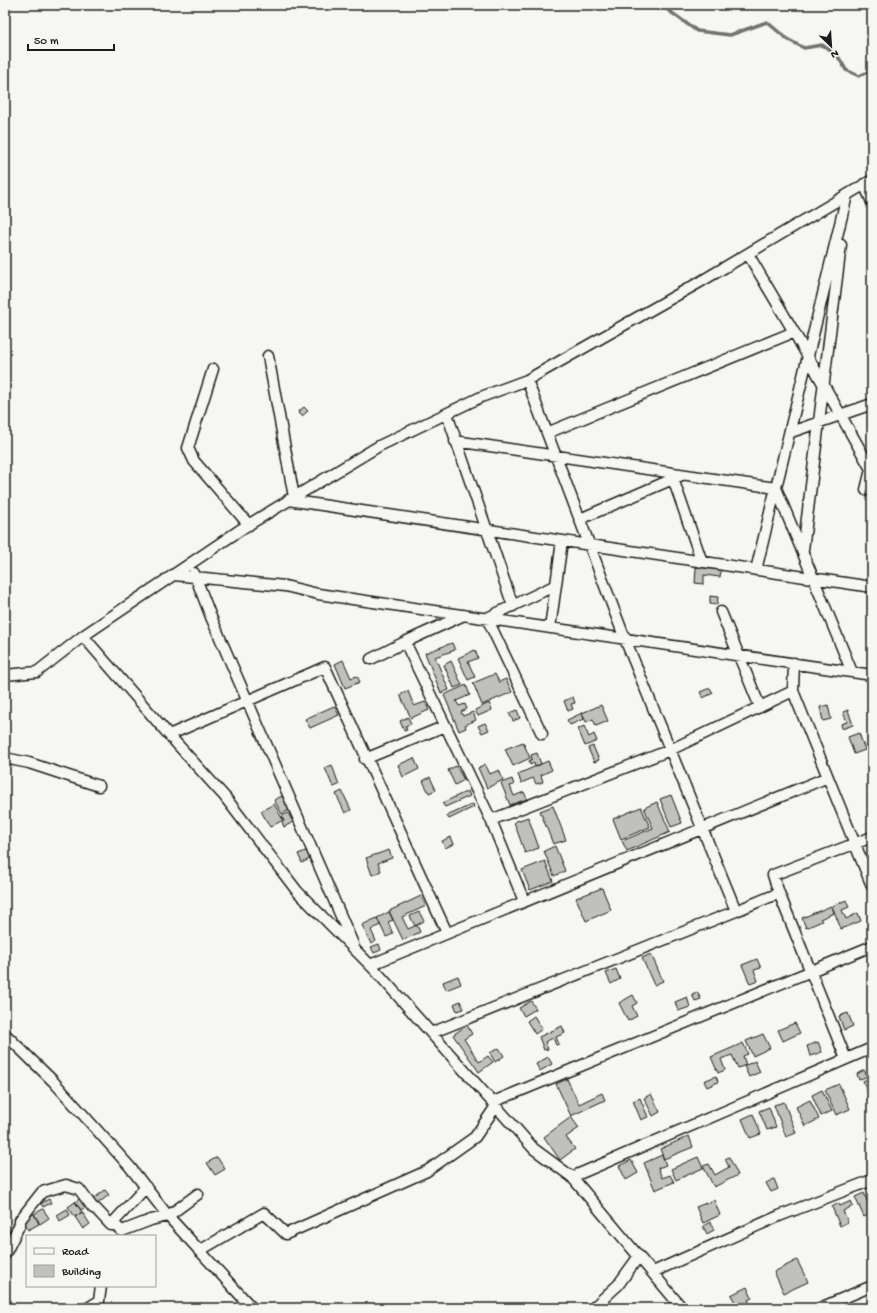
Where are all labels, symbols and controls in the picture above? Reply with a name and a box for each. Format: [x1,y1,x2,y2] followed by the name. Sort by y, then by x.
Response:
[28,26,114,52] scale bar
[811,26,851,66] north arrow
[34,35,59,49] text: 50 m
[829,46,840,60] text: N
[26,1235,156,1287] legend
[62,1246,89,1260] text: Road
[61,1266,101,1280] text: Building

